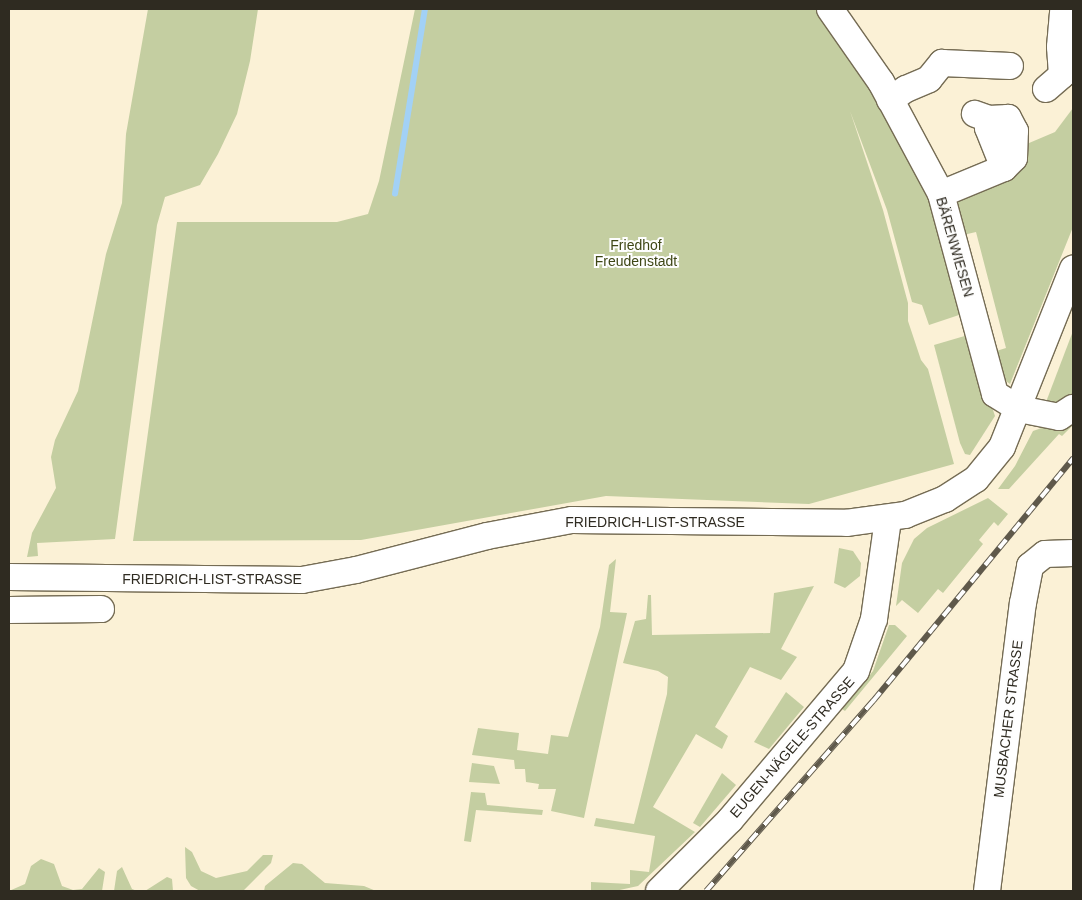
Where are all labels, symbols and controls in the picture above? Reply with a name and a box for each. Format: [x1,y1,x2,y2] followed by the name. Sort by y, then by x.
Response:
[933,195,977,299] street label: BÄRENWIESEN
[595,237,677,270] park label: Friedhof Freudenstadt
[565,514,745,530] street label: FRIEDRICH-LIST-STRASSE
[122,571,302,587] street label: FRIEDRICH-LIST-STRASSE
[990,639,1026,799] street label: MUSBACHER STRASSE
[726,673,858,821] street label: EUGEN-NÄGELE-STRASSE

